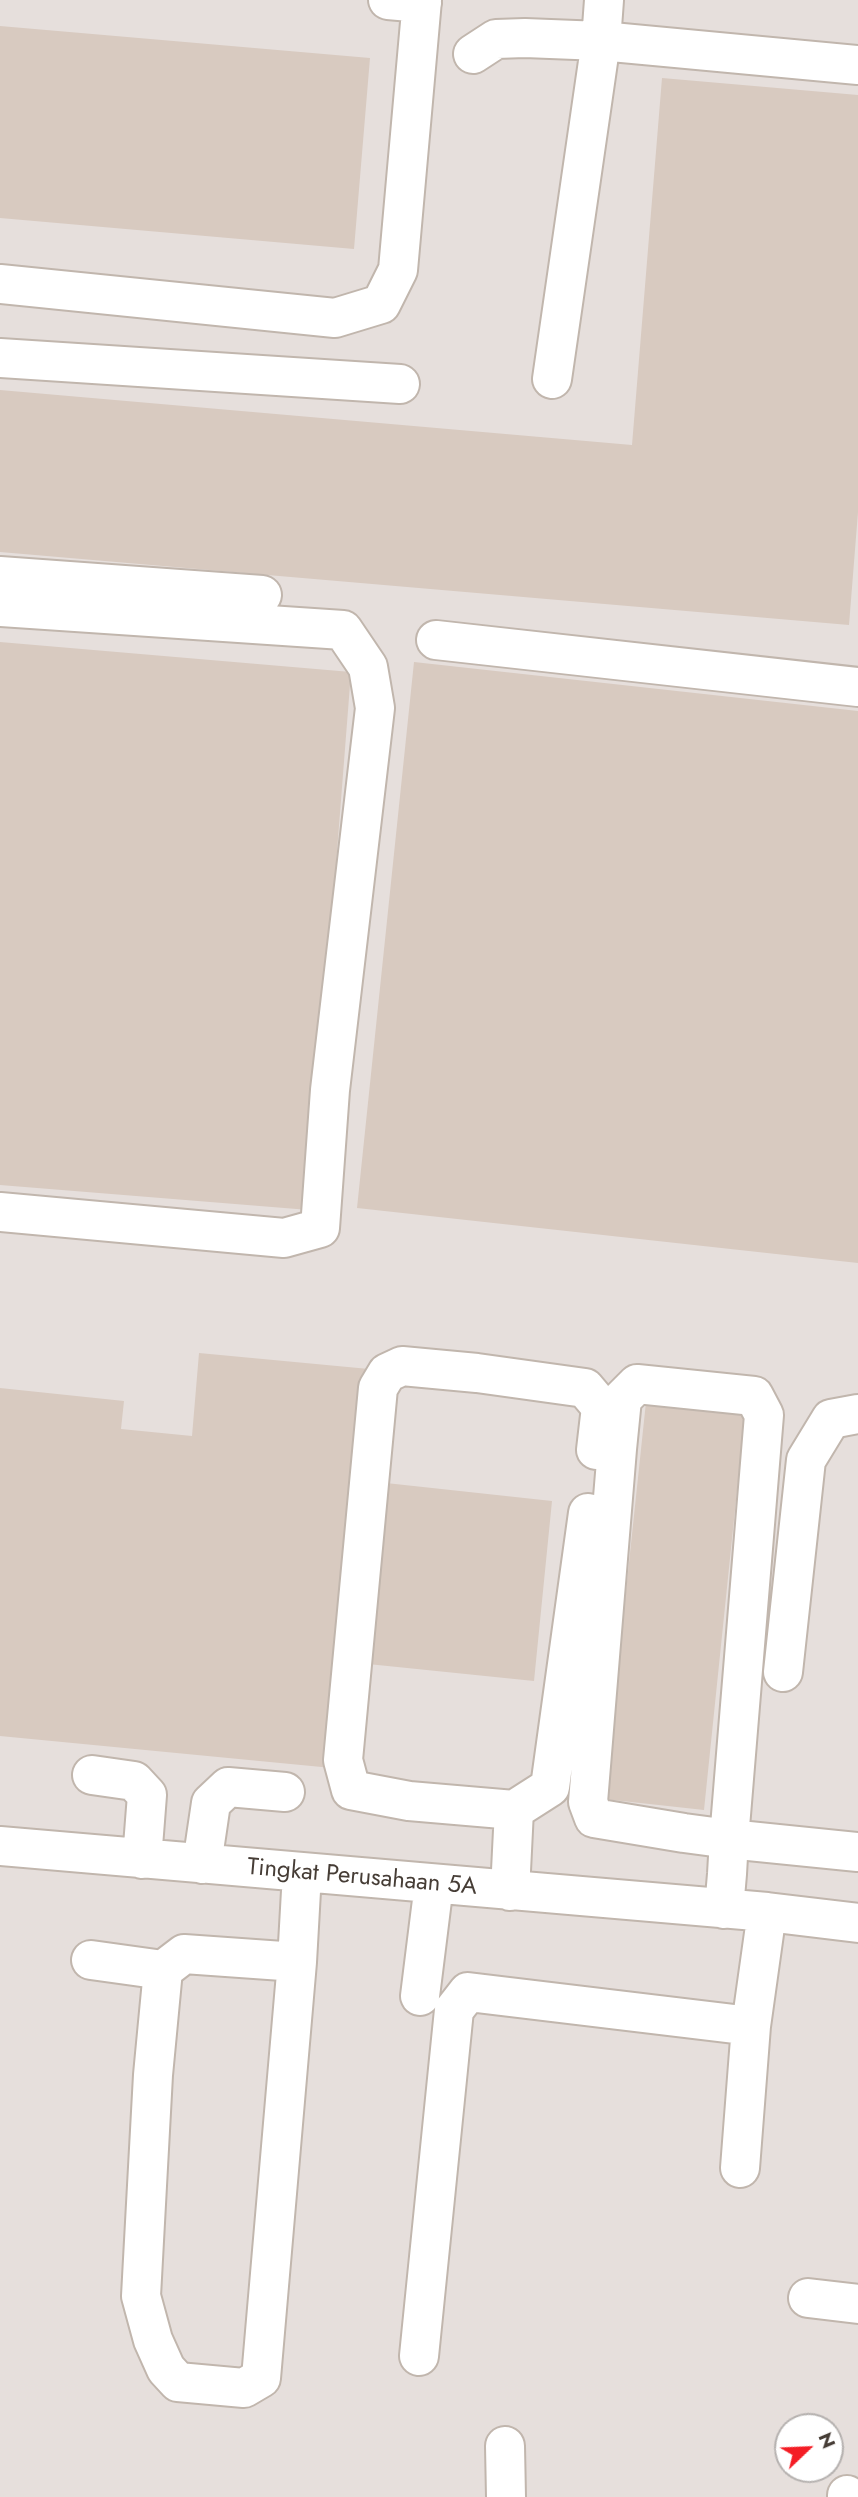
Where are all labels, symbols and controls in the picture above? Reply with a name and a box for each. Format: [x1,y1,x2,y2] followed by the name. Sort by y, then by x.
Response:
[246,1854,478,1902] street label: Tingkat Perusahaan 5A
[774,2413,844,2483] north arrow
[812,2428,842,2453] text: N

